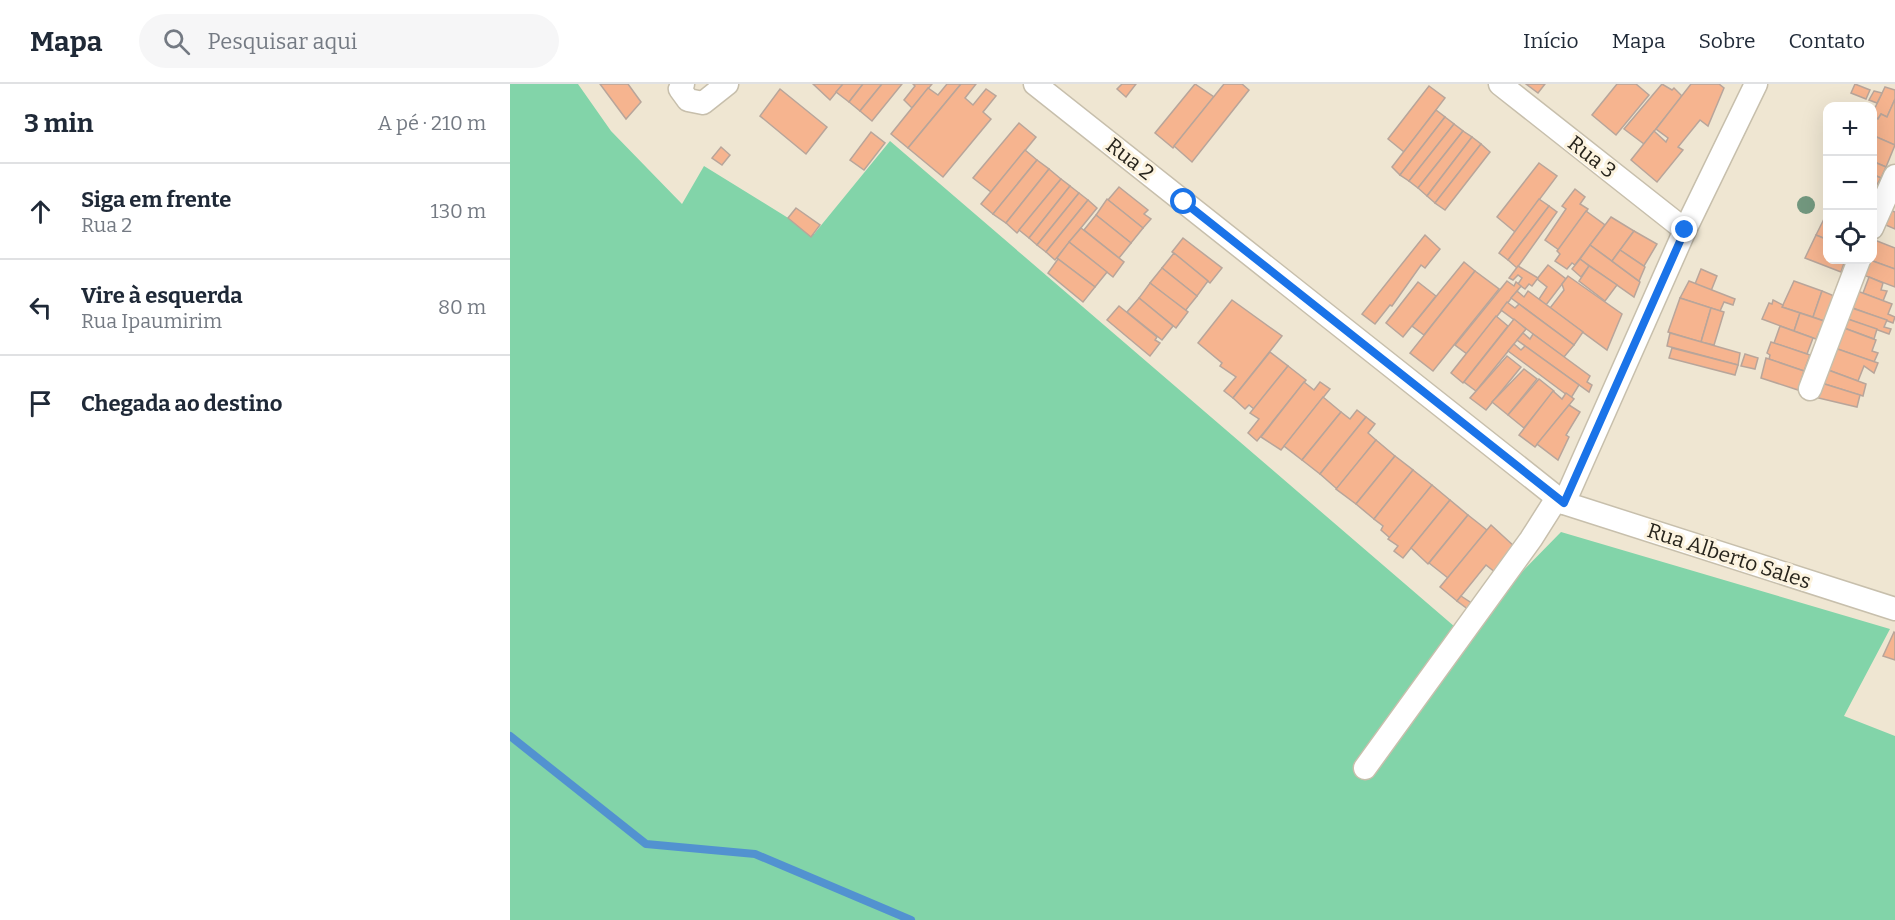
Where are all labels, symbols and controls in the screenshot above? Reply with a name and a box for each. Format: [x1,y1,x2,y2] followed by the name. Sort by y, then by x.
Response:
[139,14,559,68] search box
[30,25,103,58] text: Mapa
[160,25,193,58] icon: search
[208,28,357,55] text: Pesquisar aqui
[1523,28,1579,54] text: Início
[1612,28,1666,54] text: Mapa
[1699,28,1755,54] text: Sobre
[1788,28,1865,54] text: Contato
[1823,102,1877,264] map controls
[1823,102,1877,156] button: +
[24,108,93,139] text: 3 min
[378,111,486,135] text: A pé · 210 m
[1563,130,1621,184] street label: Rua 3
[1101,132,1159,186] street label: Rua 2
[1823,156,1877,210] button: −
[81,186,231,213] text: Siga em frente
[1170,188,1196,214] route start
[24,195,57,228] icon: ahead
[431,199,486,223] text: 130 m
[1823,210,1877,264] button: locate
[81,213,132,237] text: Rua 2
[1671,216,1697,242] route end
[81,282,242,309] text: Vire à esquerda
[24,291,57,324] icon: left
[438,295,486,319] text: 80 m
[81,309,222,333] text: Rua Ipaumirim
[24,387,57,420] icon: arrive
[81,390,282,417] text: Chegada ao destino
[1644,517,1814,595] street label: Rua Alberto Sales

